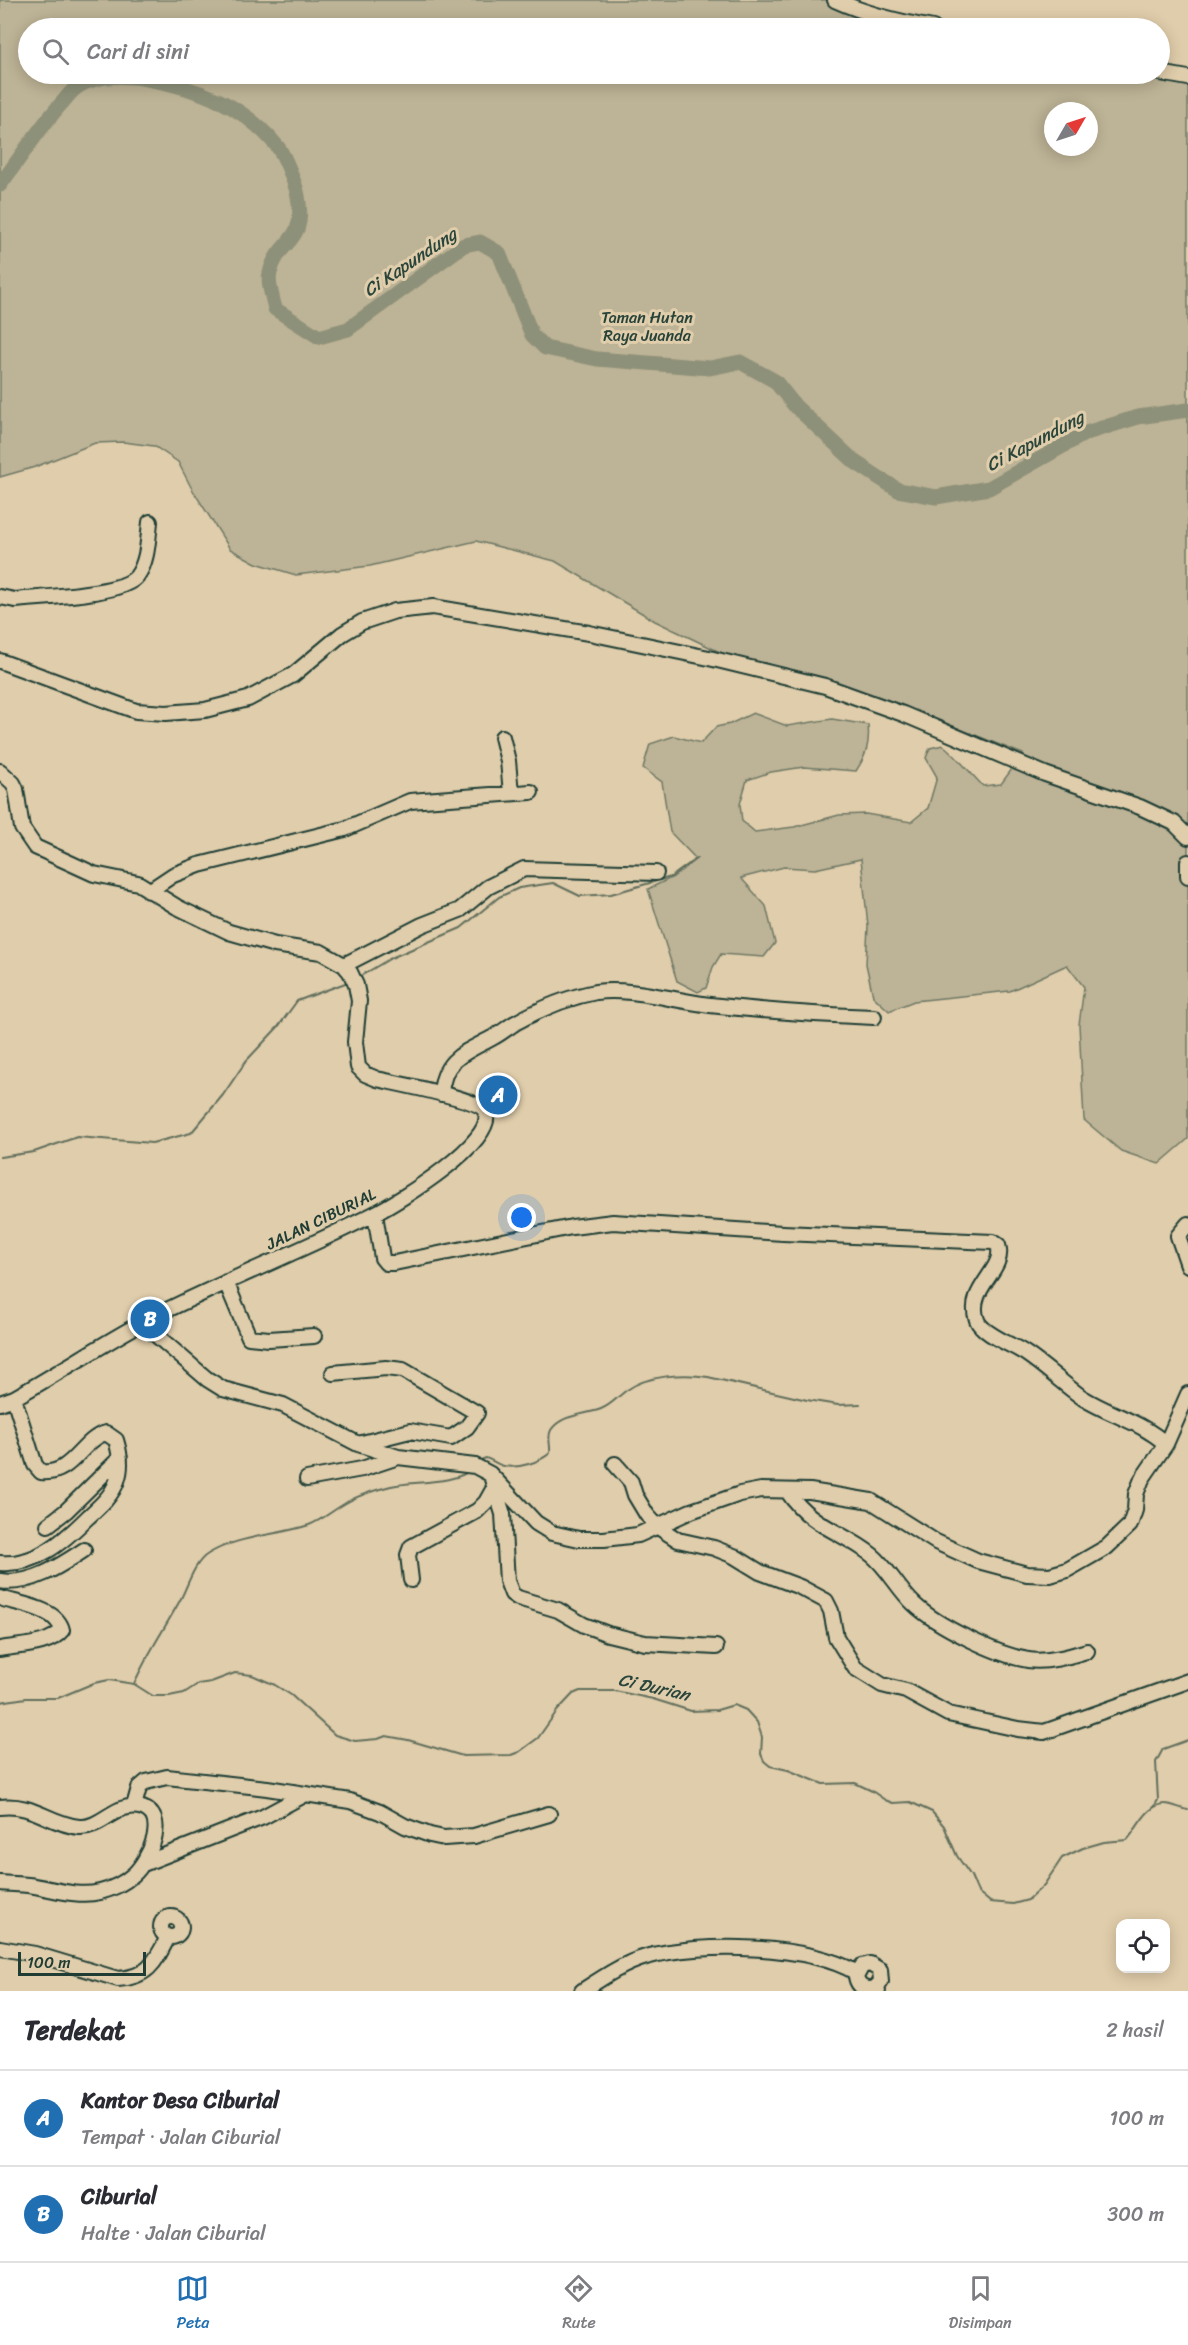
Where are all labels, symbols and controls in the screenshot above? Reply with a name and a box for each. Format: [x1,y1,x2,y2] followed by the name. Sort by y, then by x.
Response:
[18,18,1170,84] search box
[87,32,189,71] text: Cari di sini
[39,35,72,68] icon: search
[1044,102,1098,156] north arrow
[356,218,465,305] water label: Ci Kapundung
[601,303,693,350] park label: Taman Hutan Raya Juanda
[980,401,1092,480] water label: Ci Kapundung
[478,1072,518,1118] pin: A
[260,1180,381,1259] street label: JALAN CIBURIAL
[507,1203,536,1232] your location
[130,1296,170,1342] pin: B
[615,1663,695,1711] water label: Ci Durian
[1116,1919,1170,1973] map controls
[1116,1919,1170,1973] button: locate
[27,1948,71,1977] text: 100 m
[18,1949,146,1976] scale bar
[24,2007,125,2053] text: Terdekat
[1106,2013,1164,2048] text: 2 hasil
[81,2081,279,2120] text: Kantor Desa Ciburial
[37,2101,50,2136] text: A
[1110,2101,1164,2136] text: 100 m
[81,2120,280,2155] text: Tempat · Jalan Ciburial
[81,2177,157,2216] text: Ciburial
[37,2197,50,2232] text: B
[1107,2197,1164,2232] text: 300 m
[81,2216,266,2251] text: Halte · Jalan Ciburial
[176,2272,209,2337] tab: Peta
[562,2272,596,2337] tab: Rute
[948,2272,1012,2337] tab: Disimpan

